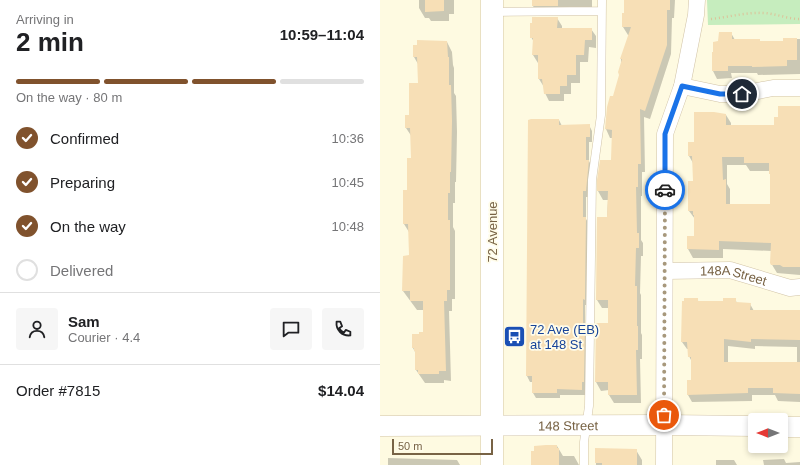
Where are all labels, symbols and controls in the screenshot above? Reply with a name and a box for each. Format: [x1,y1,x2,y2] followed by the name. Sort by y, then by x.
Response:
[16,12,74,27] text: Arriving in
[280,26,364,43] text: 10:59–11:04
[16,27,84,57] text: 2 min
[725,77,759,111] pin
[731,83,753,105] icon: home
[16,90,122,105] text: On the way · 80 m
[16,127,38,149] icon: check
[50,130,119,147] text: Confirmed
[331,131,364,146] text: 10:36
[645,170,685,210] courier
[16,171,38,193] icon: check
[50,174,115,191] text: Preparing
[331,175,364,190] text: 10:45
[654,179,676,201] icon: car
[485,201,500,263] street label: 72 Avenue
[16,215,38,237] icon: check
[50,218,126,235] text: On the way
[331,219,364,234] text: 10:48
[50,262,113,279] text: Delivered
[700,263,769,289] street label: 148A Street
[16,308,58,350] button: person
[270,308,312,350] button: chat
[322,308,364,350] button: phone
[68,313,100,330] text: Sam
[530,322,599,352] place label: 72 Ave (EB) at 148 St
[502,323,528,349] bus stop icon: 72 Ave (EB) at 148 St
[68,330,140,345] text: Courier · 4.4
[16,382,100,399] text: Order #7815
[318,382,364,399] text: $14.04
[647,398,681,432] pin
[653,404,675,426] icon: bag
[748,413,788,453] north arrow
[748,413,788,453] map controls
[538,418,598,433] street label: 148 Street
[392,437,493,456] scale bar
[398,440,422,452] text: 50 m

